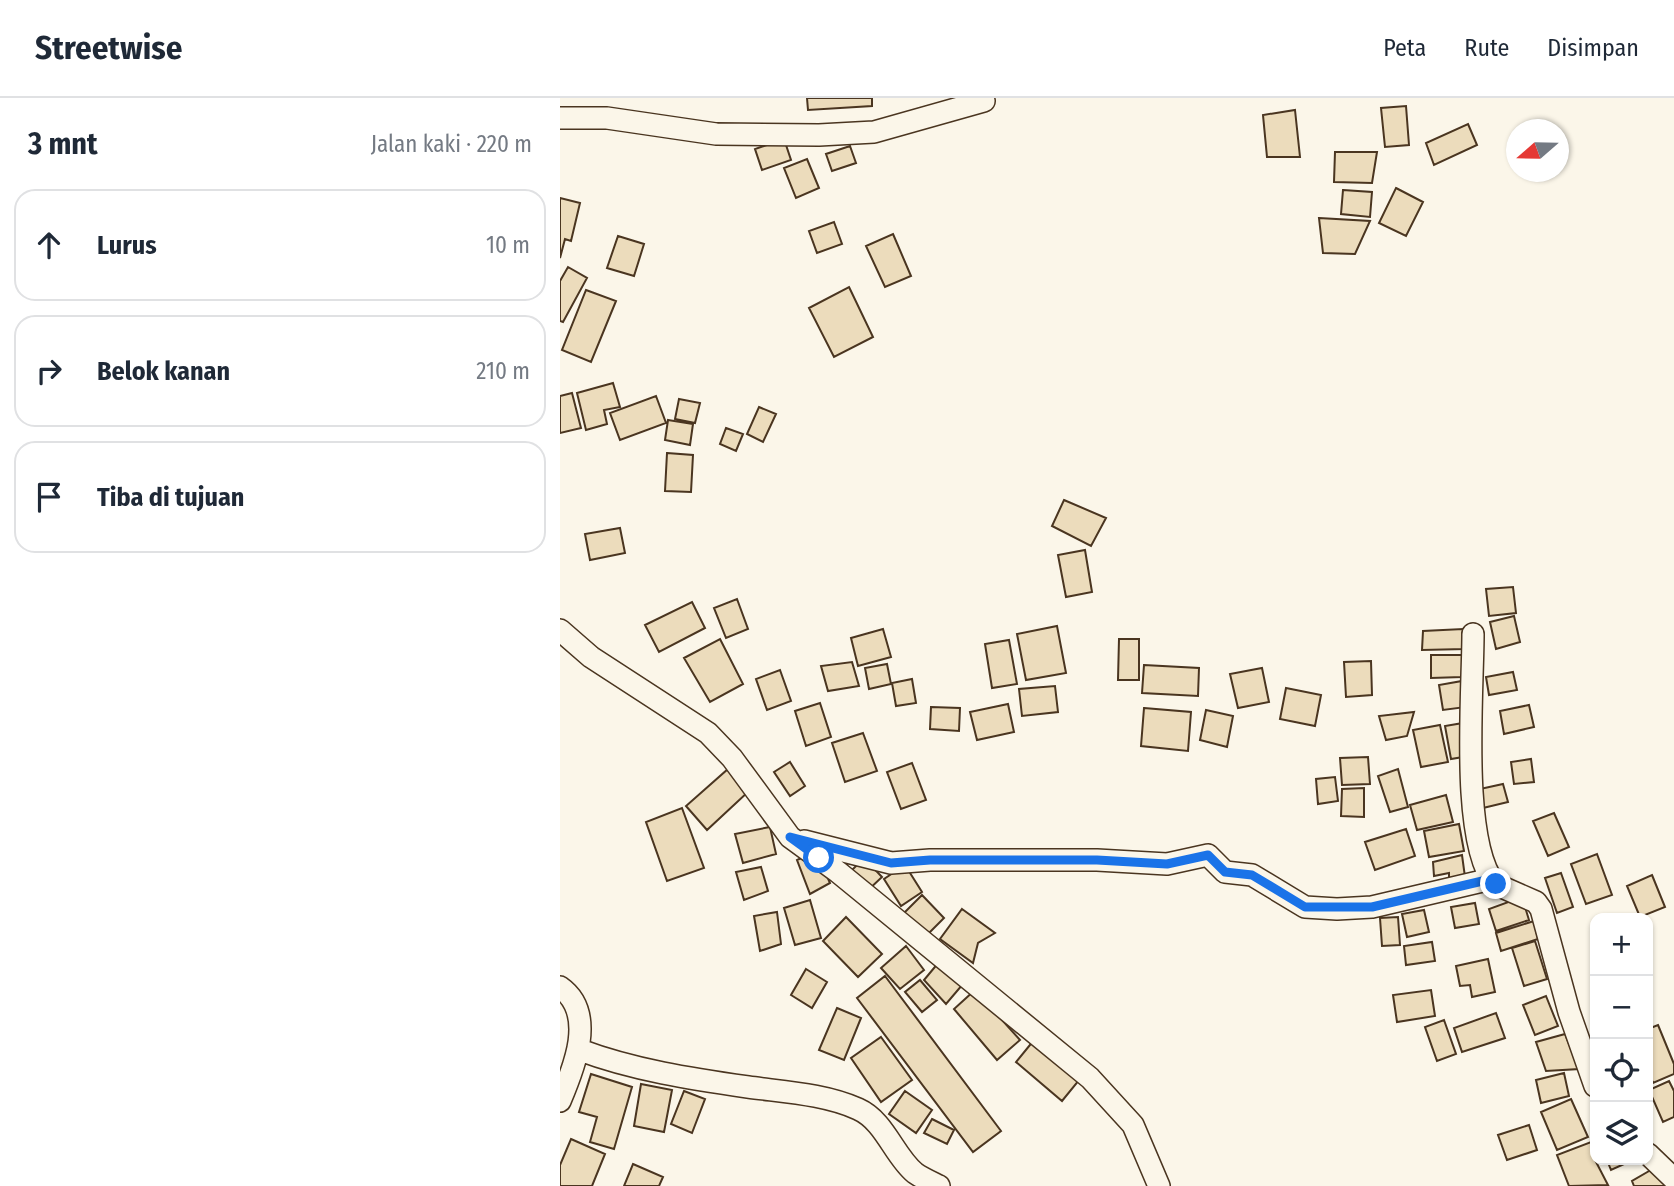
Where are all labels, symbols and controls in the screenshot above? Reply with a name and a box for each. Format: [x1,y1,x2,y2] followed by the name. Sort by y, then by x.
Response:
[35,28,182,68] text: Streetwise
[1383,34,1426,62] text: Peta
[1464,34,1509,62] text: Rute
[1547,34,1639,62] text: Disimpan
[1506,119,1569,182] north arrow
[28,126,98,162] text: 3 mnt
[371,130,532,158] text: Jalan kaki · 220 m
[30,226,68,264] icon: ahead
[97,230,157,261] text: Lurus
[486,231,530,259] text: 10 m
[30,352,68,390] icon: right
[97,356,230,387] text: Belok kanan
[476,357,530,385] text: 210 m
[30,478,68,516] icon: arrive
[97,482,244,513] text: Tiba di tujuan
[803,842,834,873] route start
[1480,868,1511,899] route end
[1590,913,1653,1165] map controls
[1590,913,1653,976] button: +
[1590,976,1653,1039] button: −
[1590,1039,1653,1102] button: locate
[1590,1102,1653,1165] button: layers

